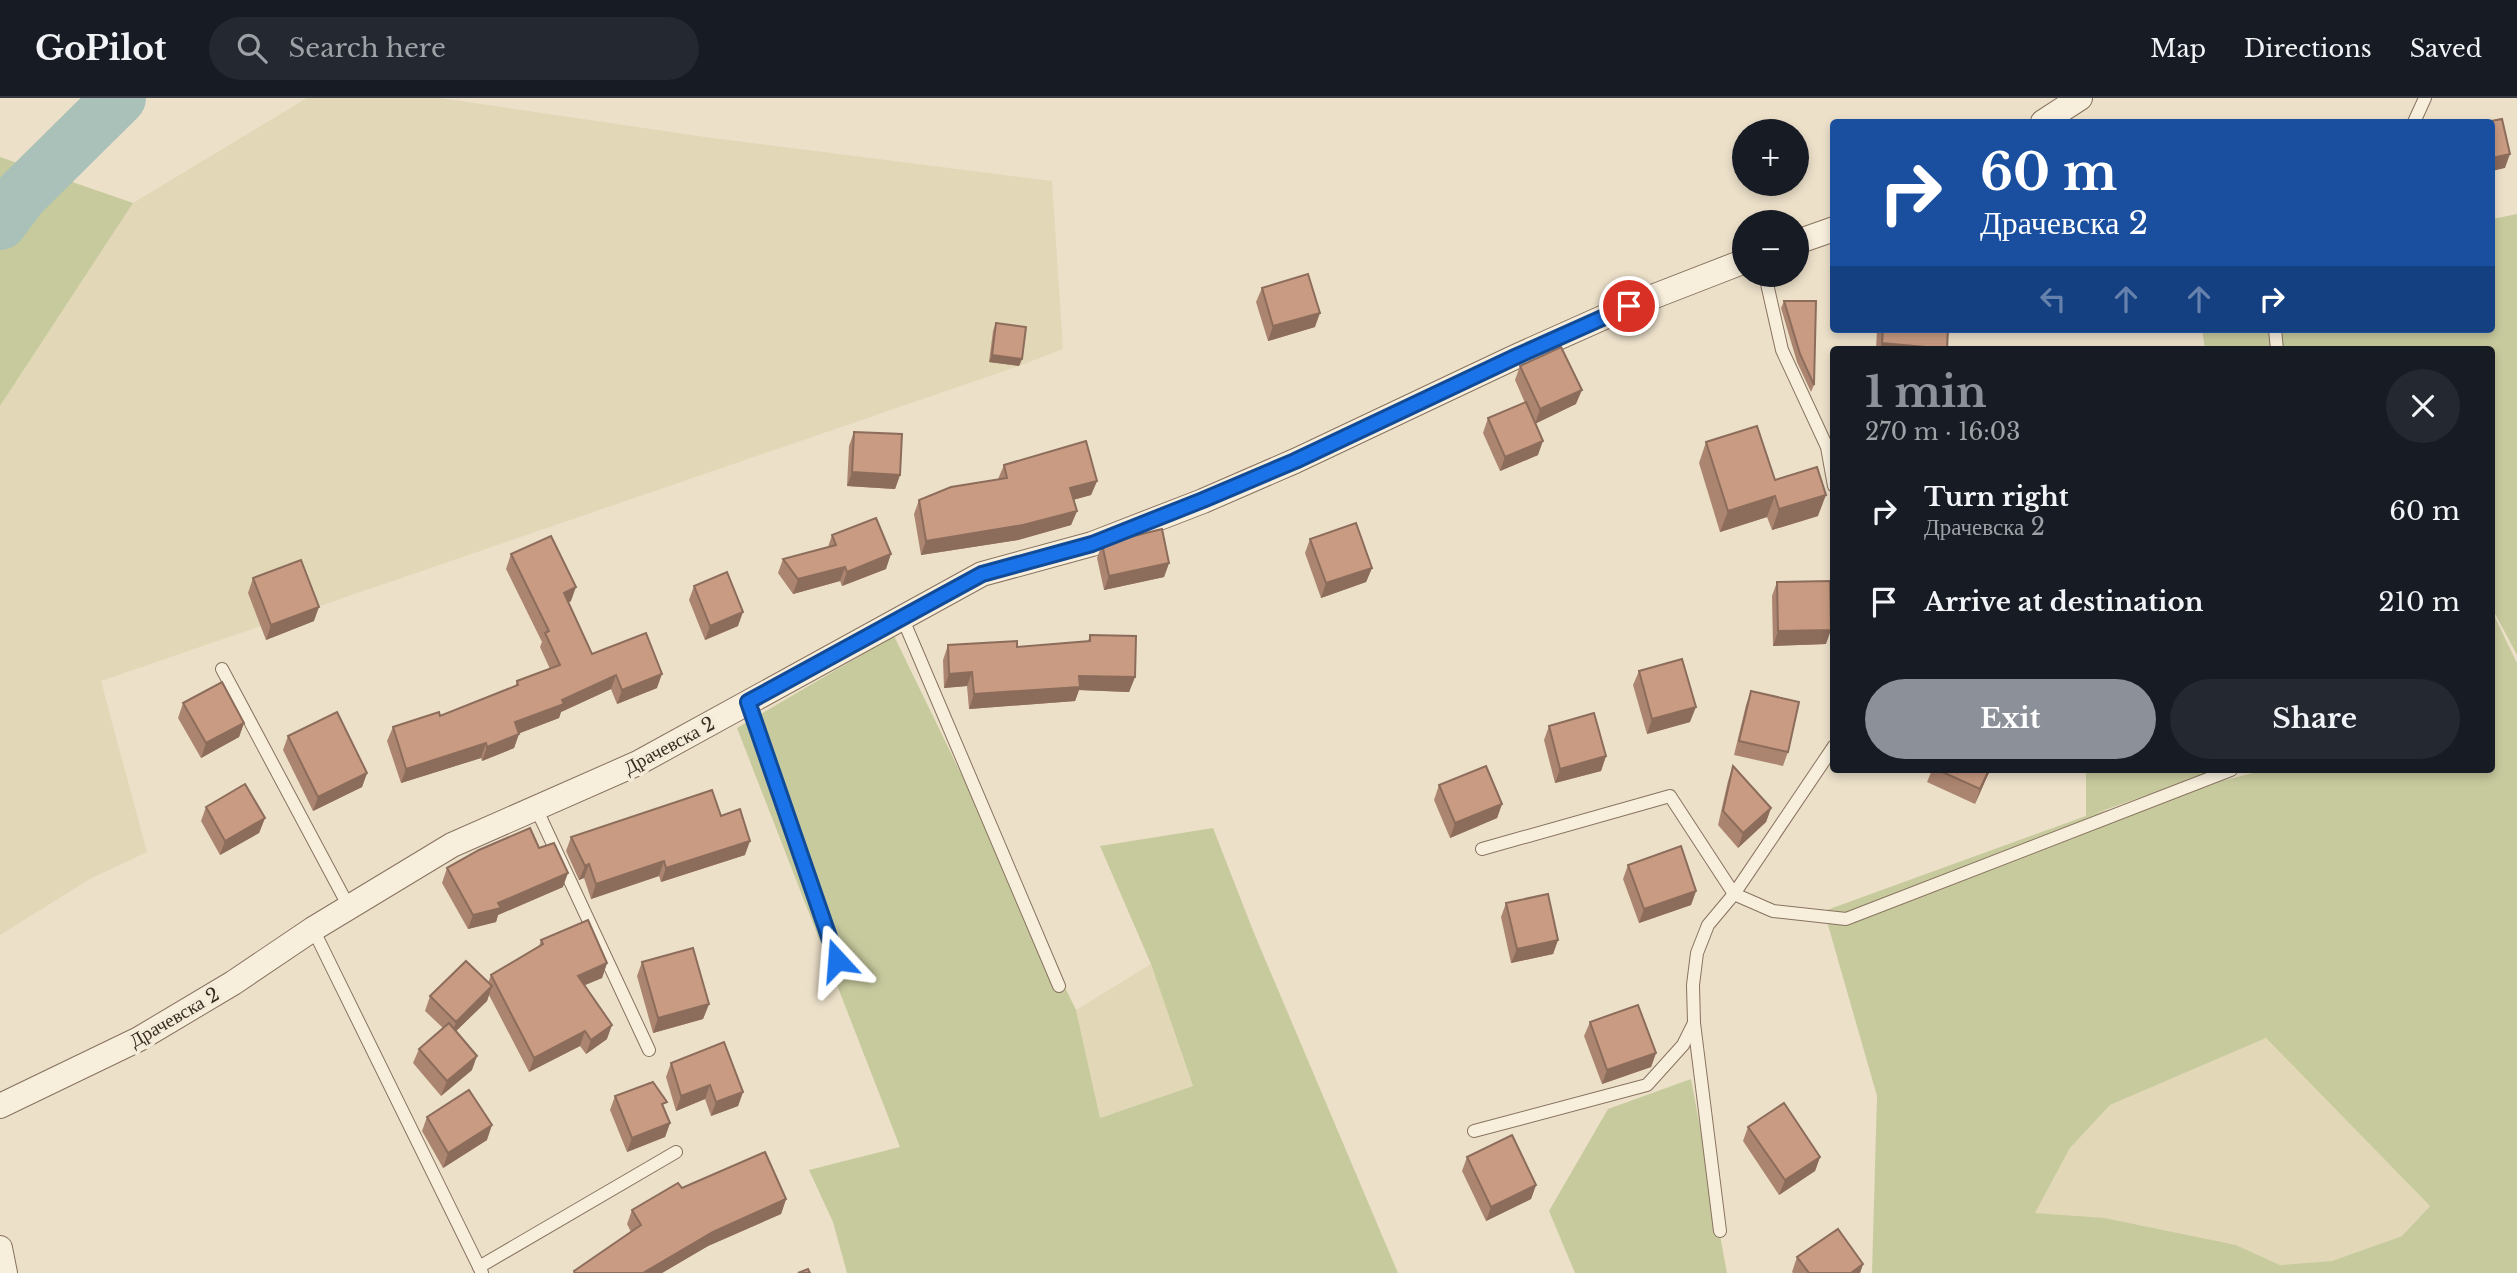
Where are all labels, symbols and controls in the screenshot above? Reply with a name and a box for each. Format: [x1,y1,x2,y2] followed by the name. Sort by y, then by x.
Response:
[209,17,699,80] search box
[35,28,167,69] text: GoPilot
[233,29,271,67] icon: search
[289,32,446,64] text: Search here
[2150,34,2206,63] text: Map
[2244,34,2372,63] text: Directions
[2410,34,2482,63] text: Saved
[1732,119,1809,287] map controls
[1732,119,1809,196] button: +
[1980,142,2117,203] text: 60 m
[1865,147,1956,238] icon: right
[1980,203,2148,243] text: Драчевска 2
[1732,210,1809,287] button: −
[1599,276,1659,336] pin
[2034,280,2072,318] icon: left
[2107,280,2145,318] icon: ahead
[2180,280,2218,318] icon: ahead
[2253,280,2291,318] icon: right
[1610,287,1648,325] icon: arrive
[1865,366,1987,418] text: 1 min
[2386,369,2460,443] button: close
[1865,418,2020,446] text: 270 m · 16:03
[1924,481,2069,513] text: Turn right
[1865,492,1903,530] icon: right
[2389,495,2460,527] text: 60 m
[1924,513,2045,541] text: Драчевска 2
[1865,583,1903,621] icon: arrive
[1924,586,2204,618] text: Arrive at destination
[2378,586,2460,618] text: 210 m
[1865,679,2156,759] button: Exit
[2170,679,2460,759] button: Share
[620,712,719,779] street label: Драчевска 2
[800,923,874,997] position arrow
[125,982,223,1052] street label: Драчевска 2

